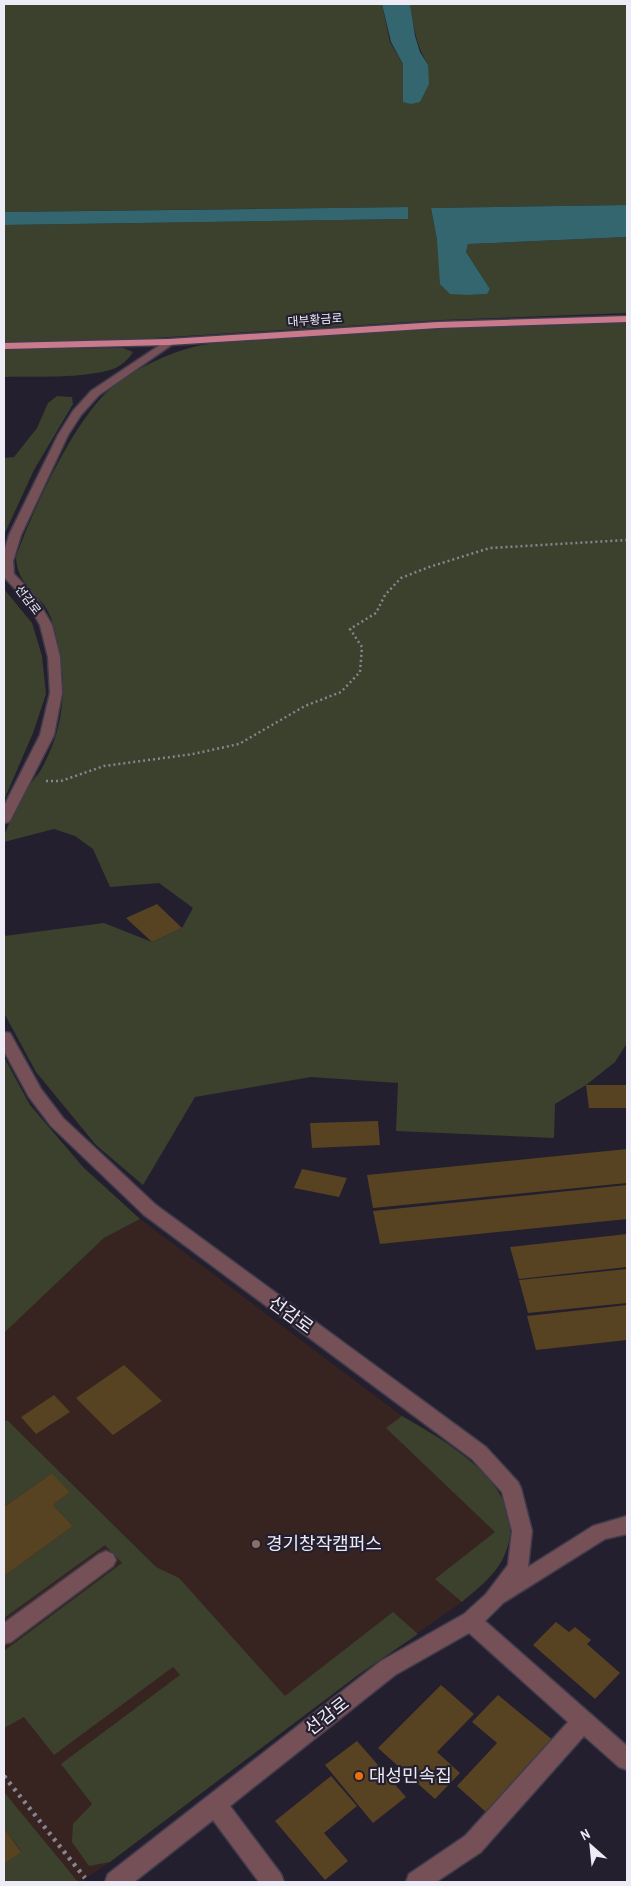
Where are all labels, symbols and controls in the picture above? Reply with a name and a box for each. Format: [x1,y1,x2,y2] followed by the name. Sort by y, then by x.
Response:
[287,310,343,330] street label: 대부황금로
[12,582,44,618] street label: 선감로
[264,1290,319,1339] street label: 선감로
[266,1531,382,1556] place label: 경기창작캠퍼스
[250,1538,262,1550] marker: 경기창작캠퍼스
[299,1690,354,1741] street label: 선감로
[369,1763,452,1788] place label: 대성민속집
[353,1770,365,1782] marker: 대성민속집
[566,1821,616,1871] north arrow
[577,1825,593,1844] text: N

